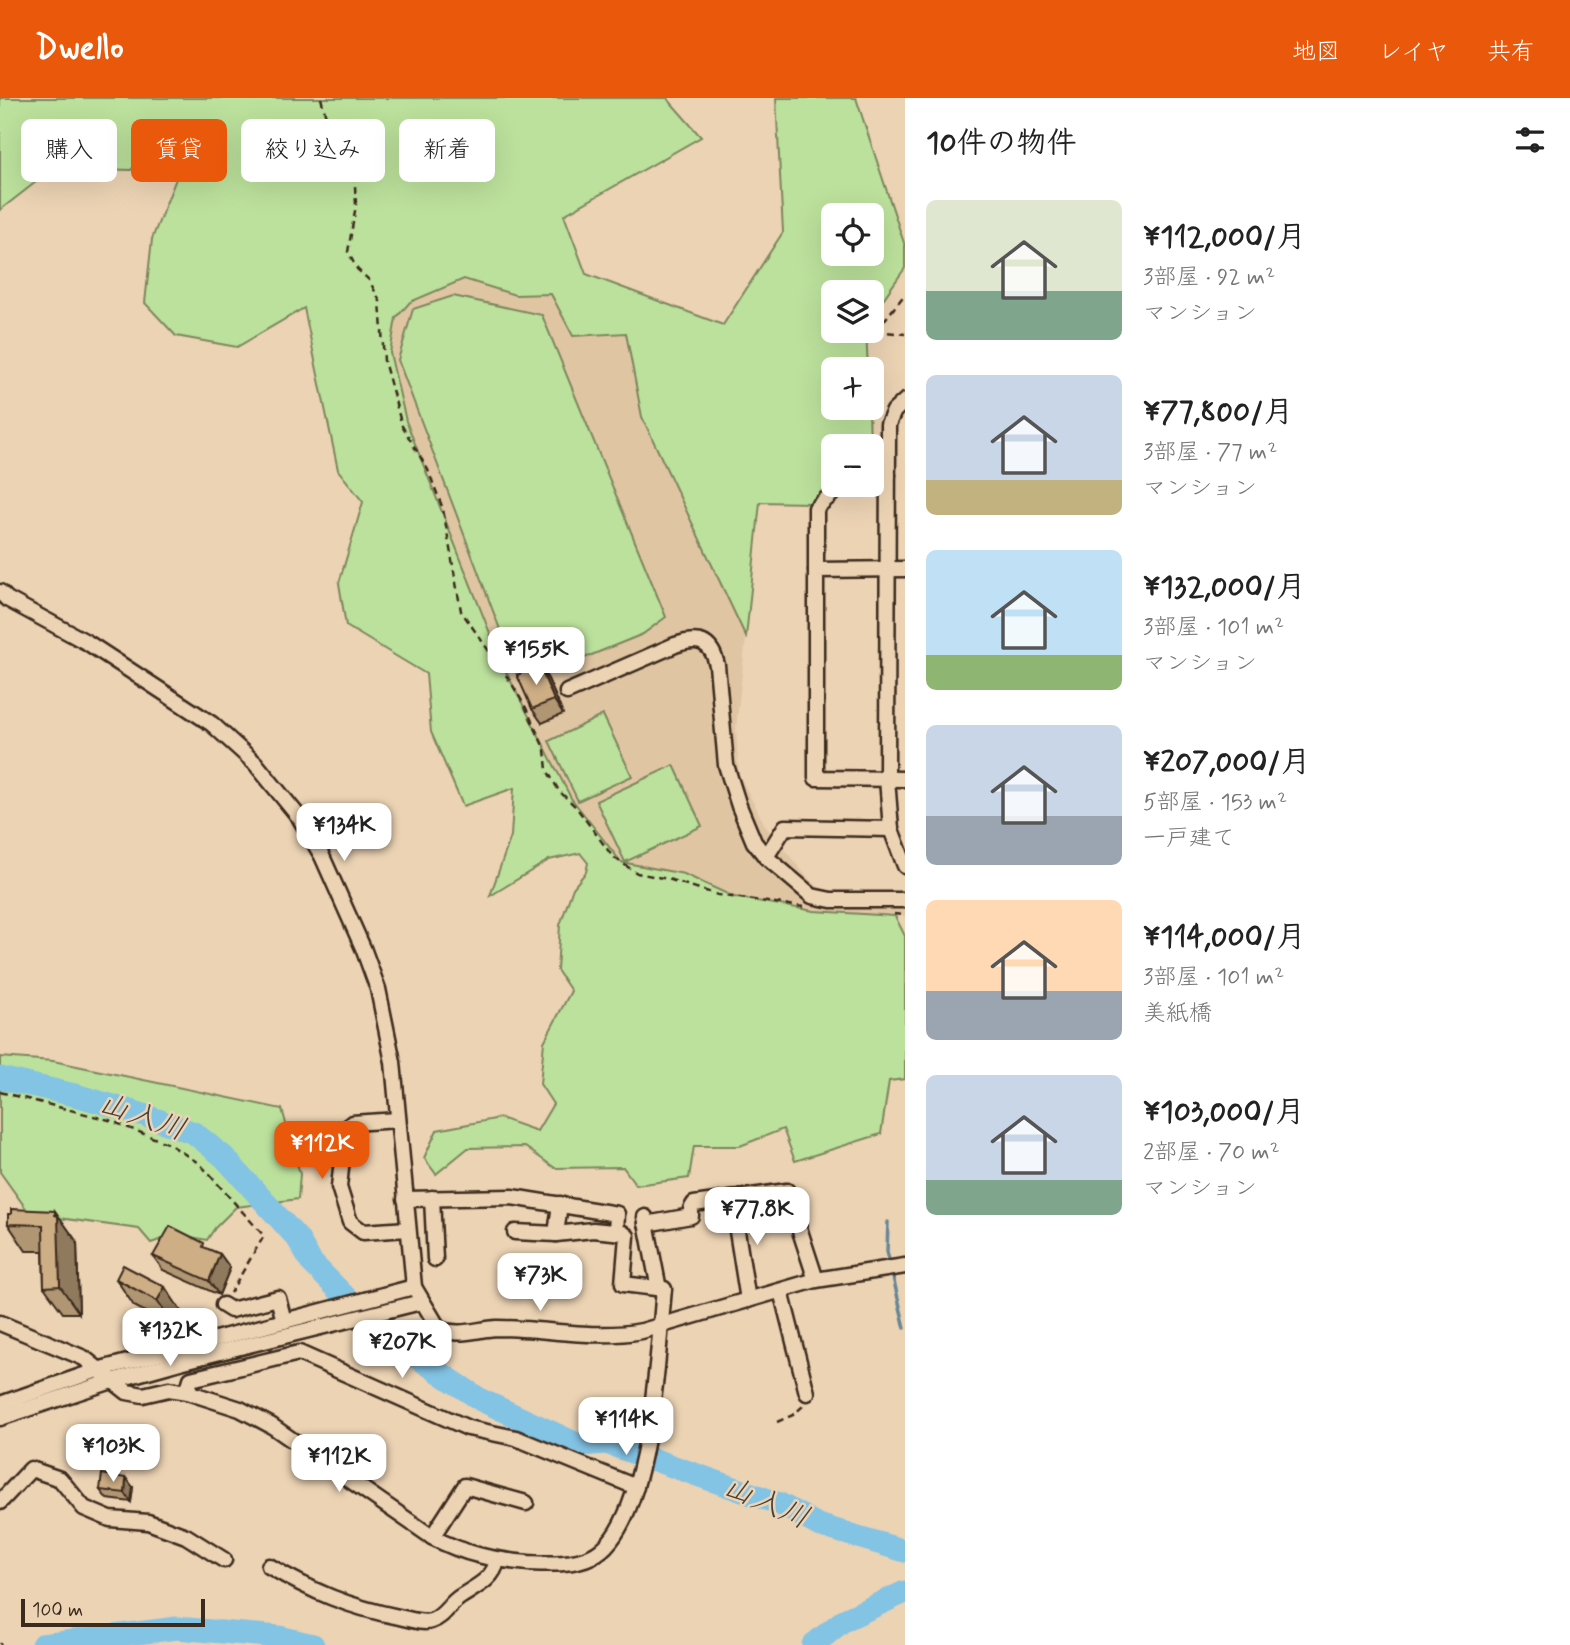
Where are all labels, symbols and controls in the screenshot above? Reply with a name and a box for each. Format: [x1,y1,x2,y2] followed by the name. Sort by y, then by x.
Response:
[35,27,124,71] text: Dwello
[1292,37,1340,68] text: 地図
[1378,37,1449,68] text: レイヤ
[1487,37,1535,68] text: 共有
[21,119,117,182] chip: 購入
[131,119,227,182] chip: 賃貸
[241,119,385,182] chip: 絞り込み
[399,119,495,182] chip: 新着
[1511,121,1549,159] icon: filters
[926,124,1077,163] text: 10件の物件
[821,203,884,497] map controls
[821,203,884,266] button: locate
[1143,218,1306,257] text: ¥112,000/月
[982,228,1066,312] icon: home
[1143,263,1275,293] text: 3部屋 · 92 m²
[821,280,884,343] button: layers
[1143,299,1257,329] text: マンション
[821,357,884,420] button: +
[1143,393,1293,432] text: ¥77,800/月
[982,403,1066,487] icon: home
[821,434,884,497] button: −
[1143,438,1277,468] text: 3部屋 · 77 m²
[1143,474,1257,504] text: マンション
[1143,568,1306,607] text: ¥132,000/月
[982,578,1066,662] icon: home
[1143,613,1284,643] text: 3部屋 · 101 m²
[487,628,585,687] pin: ¥155K
[504,635,568,665] text: ¥155K
[1143,649,1257,679] text: マンション
[1143,743,1310,782] text: ¥207,000/月
[982,753,1066,837] icon: home
[1143,788,1287,818] text: 5部屋 · 153 m²
[295,804,393,863] pin: ¥134K
[312,811,376,841] text: ¥134K
[1143,824,1235,854] text: 一戸建て
[1143,918,1306,957] text: ¥114,000/月
[982,928,1066,1012] icon: home
[1143,963,1284,993] text: 3部屋 · 101 m²
[1143,999,1212,1029] text: 美紙橋
[93,1084,191,1150] water label: 山入川
[1143,1093,1305,1132] text: ¥103,000/月
[982,1103,1066,1187] icon: home
[273,1122,371,1181] pin: ¥112K
[290,1129,354,1159] text: ¥112K
[1143,1138,1280,1168] text: 2部屋 · 70 m²
[1143,1174,1257,1204] text: マンション
[700,1188,814,1247] pin: ¥77.8K
[721,1195,793,1225] text: ¥77.8K
[499,1254,581,1313] pin: ¥73K
[513,1261,567,1291] text: ¥73K
[121,1308,219,1368] pin: ¥132K
[138,1316,202,1346] text: ¥132K
[353,1320,451,1380] pin: ¥207K
[369,1328,435,1358] text: ¥207K
[577,1398,675,1457] pin: ¥114K
[594,1405,658,1435] text: ¥114K
[64,1424,162,1484] pin: ¥103K
[82,1432,144,1462] text: ¥103K
[290,1434,388,1494] pin: ¥112K
[307,1442,371,1472] text: ¥112K
[717,1467,815,1539] water label: 山入川
[21,1596,205,1628] scale bar
[32,1598,83,1623] text: 100 m

